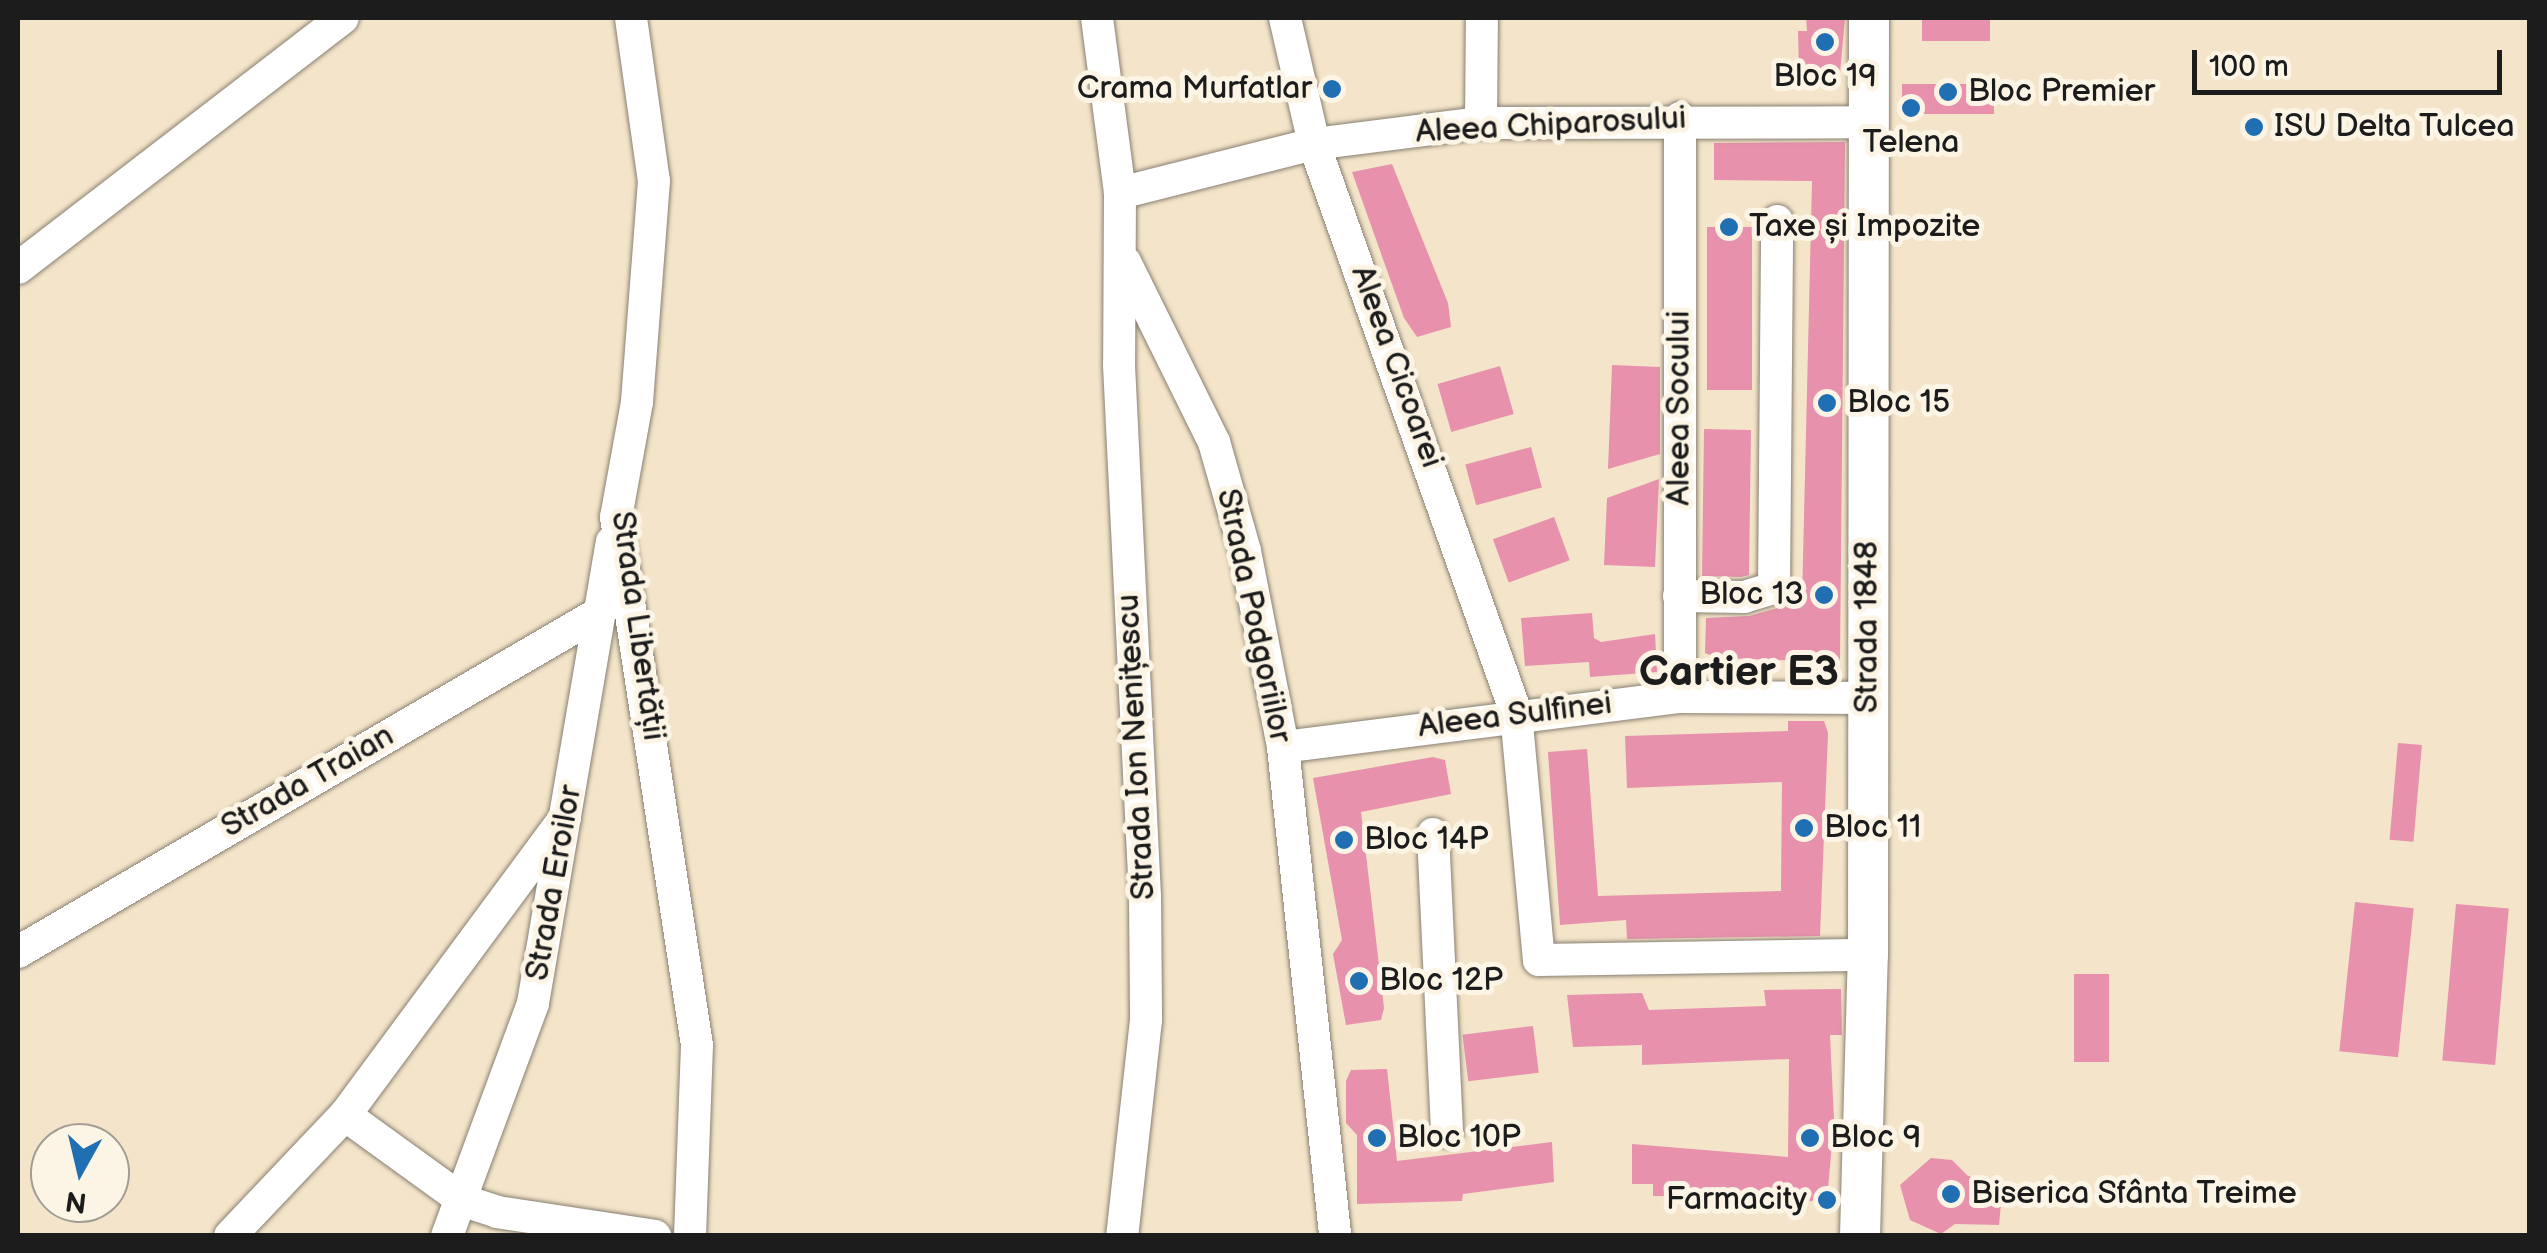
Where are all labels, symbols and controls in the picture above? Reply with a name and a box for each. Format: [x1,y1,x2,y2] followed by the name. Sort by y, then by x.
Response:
[2197,30,2507,92] scale bar
[1814,31,1836,53] marker: Bloc 19
[2209,49,2289,85] text: 100 m
[1773,58,1877,96] place label: Bloc 19
[1077,70,1312,108] place label: Crama Murfatlar
[1968,73,2155,111] place label: Bloc Premier
[1321,78,1343,100] marker: Crama Murfatlar
[1937,81,1959,103] marker: Bloc Premier
[1900,97,1922,119] marker: Telena
[1415,100,1687,152] street label: Aleea Chiparosului
[2274,108,2516,146] place label: ISU Delta Tulcea
[2243,116,2265,138] marker: ISU Delta Tulcea
[1863,124,1959,162] place label: Telena
[1749,208,1980,246] place label: Taxe și Impozite
[1718,216,1740,238] marker: Taxe și Impozite
[1342,261,1450,473] street label: Aleea Cicoarei
[1661,310,1699,506] street label: Aleea Socului
[1847,384,1950,422] place label: Bloc 15
[1816,392,1838,414] marker: Bloc 15
[1207,486,1299,746] street label: Strada Podgoriilor
[602,509,672,743] street label: Strada Libertății
[1849,541,1887,713] street label: Strada 1848
[1699,576,1804,614] place label: Bloc 13
[1813,584,1835,606] marker: Bloc 13
[1110,593,1164,901] street label: Strada Ion Nenițescu
[1639,648,1839,698] district label: Cartier E3
[1416,685,1614,747] street label: Aleea Sulfinei
[215,717,401,847] street label: Strada Traian
[519,782,591,984] street label: Strada Eroilor
[1824,809,1921,847] place label: Bloc 11
[1793,817,1815,839] marker: Bloc 11
[1364,821,1489,859] place label: Bloc 14P
[1333,829,1355,851] marker: Bloc 14P
[1379,962,1503,1000] place label: Bloc 12P
[1348,970,1370,992] marker: Bloc 12P
[1397,1119,1521,1157] place label: Bloc 10P
[1830,1119,1921,1157] place label: Bloc 9
[30,1123,130,1223] north arrow
[1366,1127,1388,1149] marker: Bloc 10P
[1799,1127,1821,1149] marker: Bloc 9
[1971,1175,2298,1213] place label: Biserica Sfânta Treime
[1666,1181,1807,1219] place label: Farmacity
[63,1183,89,1219] text: N
[1940,1183,1962,1205] marker: Biserica Sfânta Treime
[1816,1189,1838,1211] marker: Farmacity

